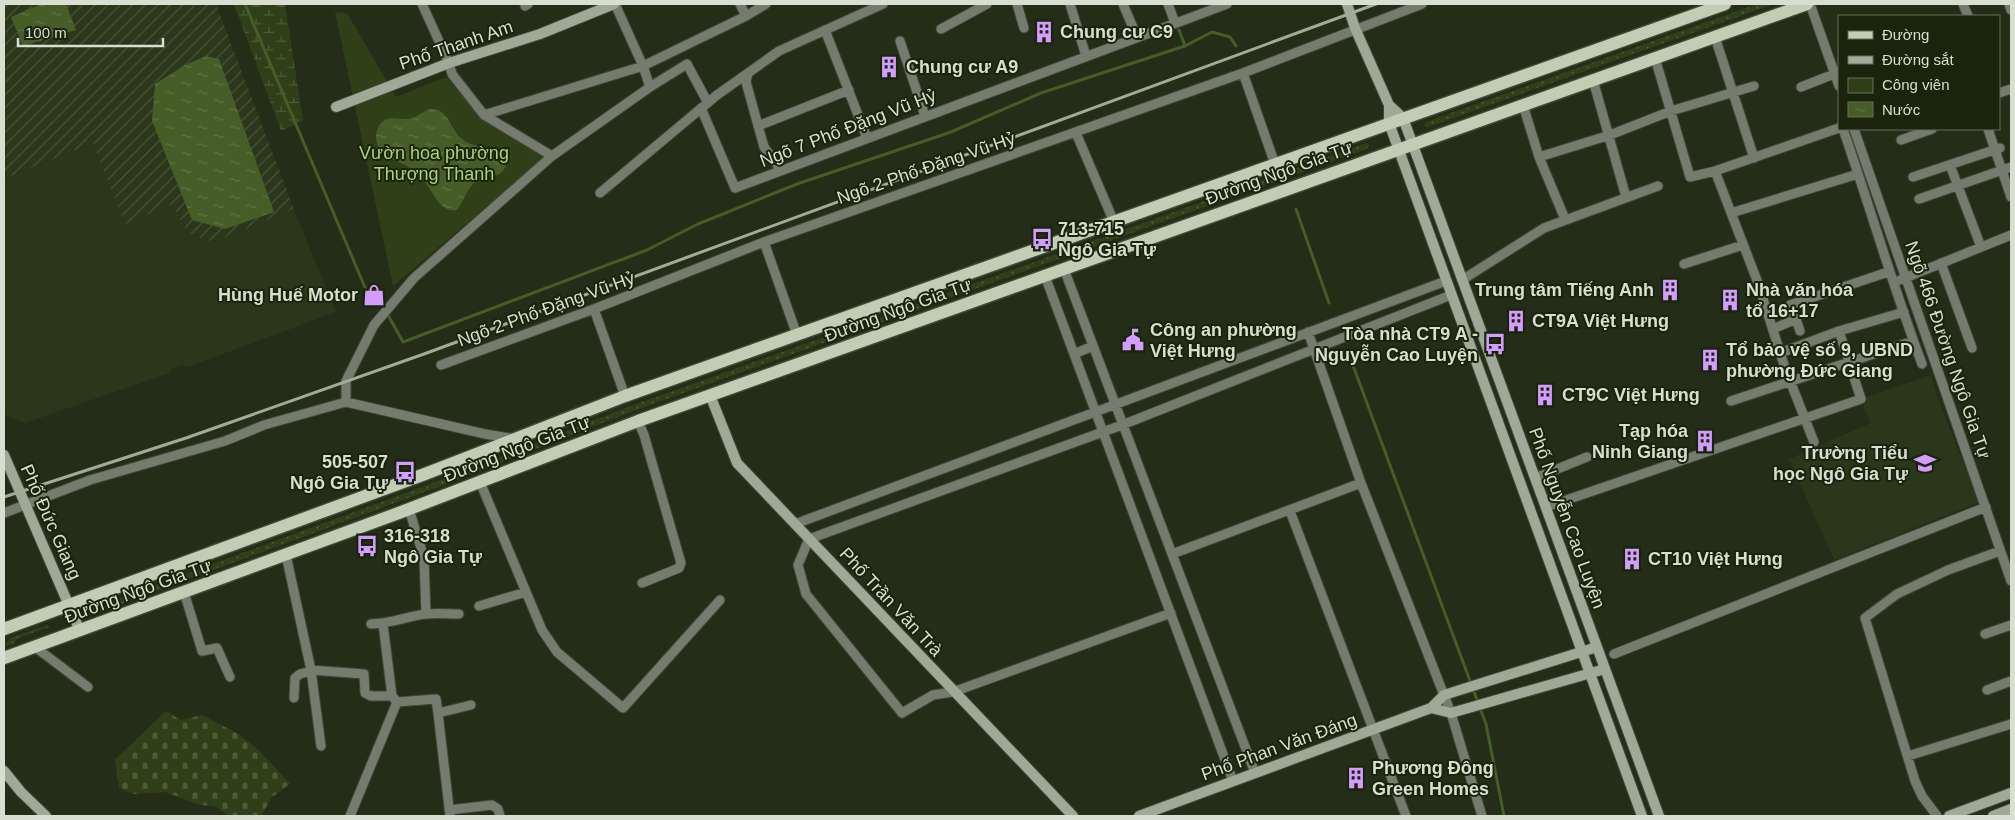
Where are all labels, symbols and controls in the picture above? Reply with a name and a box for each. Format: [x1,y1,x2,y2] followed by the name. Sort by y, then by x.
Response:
[18,15,162,47] scale bar
[1838,15,2000,130] legend
[397,16,515,74] street label: Phố Thanh Am
[1031,19,1057,45] building icon: Chung cư C9
[1060,22,1173,42] place label: Chung cư C9
[25,24,67,41] text: 100 m
[1882,26,1929,43] text: Đường
[1882,51,1954,68] text: Đường sắt
[876,54,902,80] building icon: Chung cư A9
[906,57,1018,77] place label: Chung cư A9
[1882,76,1950,93] text: Công viên
[757,85,939,171] street label: Ngõ 7 Phố Đặng Vũ Hỷ
[1882,101,1921,118] text: Nước
[834,128,1018,208] street label: Ngõ 2 Phố Đặng Vũ Hỷ
[1202,137,1356,209] street label: Đường Ngô Gia Tự
[359,143,509,184] park label: Vườn hoa phường Thượng Thanh
[1058,219,1157,260] place label: 713-715 Ngô Gia Tự
[1029,226,1055,252] bus stop icon: 713-715 Ngô Gia Tự
[1901,239,1995,461] street label: Ngõ 466 Đường Ngô Gia Tự
[455,268,637,350] street label: Ngõ 2 Phố Đặng Vũ Hỷ
[821,274,975,346] street label: Đường Ngô Gia Tự
[1657,277,1683,303] building icon: Trung tâm Tiếng Anh
[1475,280,1654,300] place label: Trung tâm Tiếng Anh
[1746,280,1854,321] place label: Nhà văn hóa tổ 16+17
[361,282,387,308] shop icon: Hùng Huế Motor
[218,285,358,305] place label: Hùng Huế Motor
[1717,287,1743,313] building icon: Nhà văn hóa tổ 16+17
[1503,308,1529,334] building icon: CT9A Việt Hưng
[1532,311,1669,331] place label: CT9A Việt Hưng
[1150,320,1297,361] place label: Công an phường Việt Hưng
[1315,324,1478,365] place label: Tòa nhà CT9 A - Nguyễn Cao Luyện
[1120,327,1146,353] public building icon: Công an phường Việt Hưng
[1482,331,1508,357] bus stop icon: Tòa nhà CT9 A - Nguyễn Cao Luyện
[1726,340,1913,381] place label: Tổ bảo vệ số 9, UBND phường Đức Giang
[1697,347,1723,373] building icon: Tổ bảo vệ số 9, UBND phường Đức Giang
[1532,382,1558,408] building icon: CT9C Việt Hưng
[1562,385,1700,405] place label: CT9C Việt Hưng
[441,412,593,486] street label: Đường Ngô Gia Tự
[1592,421,1689,462] place label: Tạp hóa Ninh Giang
[1525,424,1610,611] street label: Phố Nguyễn Cao Luyện
[1692,428,1718,454] building icon: Tạp hóa Ninh Giang
[1773,443,1909,484] place label: Trường Tiểu học Ngô Gia Tự
[1912,450,1938,476] school or university icon: Trường Tiểu học Ngô Gia Tự
[290,452,389,493] place label: 505-507 Ngô Gia Tự
[392,459,418,485] bus stop icon: 505-507 Ngô Gia Tự
[17,461,85,583] street label: Phố Đức Giang
[384,526,483,567] place label: 316-318 Ngô Gia Tự
[354,533,380,559] bus stop icon: 316-318 Ngô Gia Tự
[836,544,947,661] street label: Phố Trần Văn Trà
[1619,546,1645,572] building icon: CT10 Việt Hưng
[1648,549,1783,569] place label: CT10 Việt Hưng
[61,555,215,627] street label: Đường Ngô Gia Tự
[1198,710,1360,784] street label: Phố Phan Văn Đáng
[1372,758,1494,799] place label: Phương Đông Green Homes
[1343,765,1369,791] building icon: Phương Đông Green Homes

